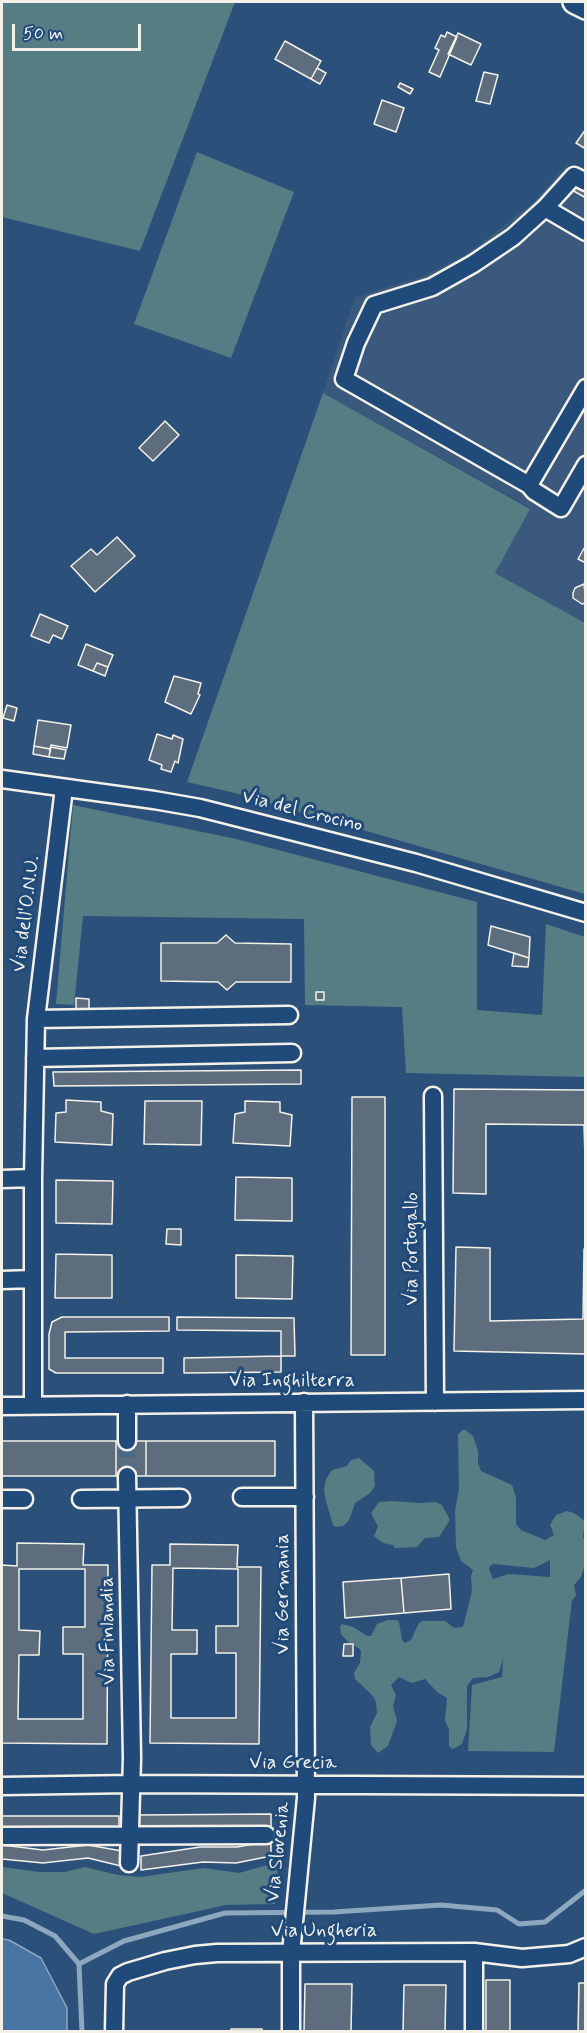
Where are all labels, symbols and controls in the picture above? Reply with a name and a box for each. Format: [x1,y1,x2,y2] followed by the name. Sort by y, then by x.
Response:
[15,12,144,50] scale bar
[23,22,63,46] text: 50 m
[239,785,365,839] street label: Via del Crocino
[8,854,46,974] street label: Via dell'O.N.U.
[401,1192,425,1306] street label: Via Portogallo
[229,1370,355,1394] street label: Via Inghilterra
[272,1533,296,1655] street label: Via Germania
[96,1577,122,1685] street label: Via Finlandia
[249,1752,337,1776] street label: Via Grecia
[262,1801,296,1903] street label: Via Slovenia
[271,1920,377,1944] street label: Via Ungheria

